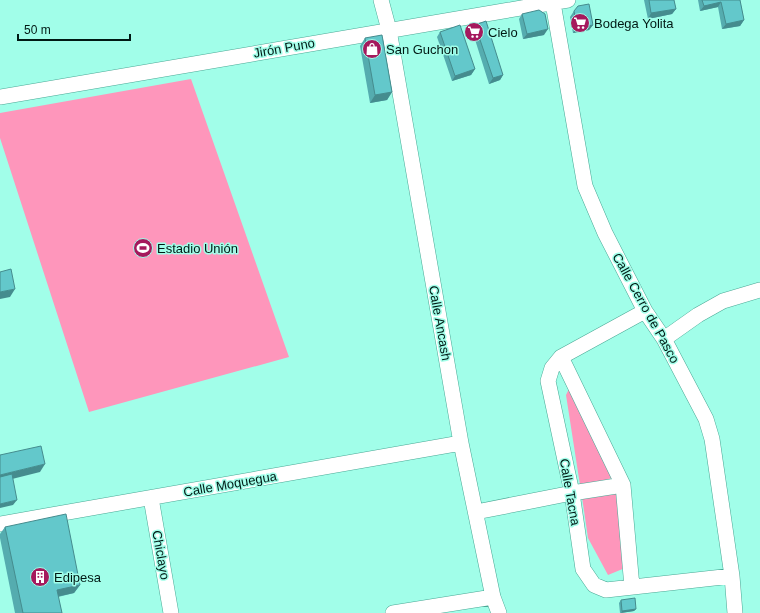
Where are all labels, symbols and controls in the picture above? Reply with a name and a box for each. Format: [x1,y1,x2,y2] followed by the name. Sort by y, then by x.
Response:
[569,12,591,34] supermarket icon: Bodega Yolita
[18,16,130,42] scale bar
[594,16,674,31] place label: Bodega Yolita
[463,21,485,43] supermarket icon: Cielo
[24,23,51,37] text: 50 m
[488,25,518,40] place label: Cielo
[252,35,316,61] street label: Jirón Puno
[361,38,383,60] shop icon: San Guchon
[386,42,458,57] place label: San Guchon
[132,237,154,259] sports icon: Estadio Unión
[157,241,238,256] place label: Estadio Unión
[609,250,683,366] street label: Calle Cerro de Pasco
[426,284,454,362] street label: Calle Ancash
[557,457,583,527] street label: Calle Tacna
[182,468,279,500] street label: Calle Moquegua
[149,529,173,581] street label: Chiclayo
[29,566,51,588] building icon: Edipesa
[54,570,102,585] place label: Edipesa

